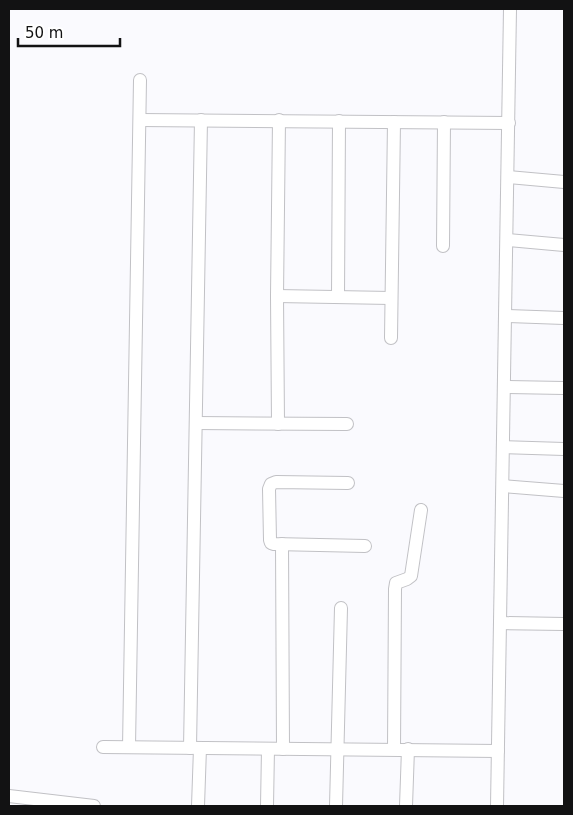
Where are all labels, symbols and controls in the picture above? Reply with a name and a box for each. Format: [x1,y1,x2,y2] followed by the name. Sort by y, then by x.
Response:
[18,15,120,47] scale bar
[25,24,63,42] text: 50 m

